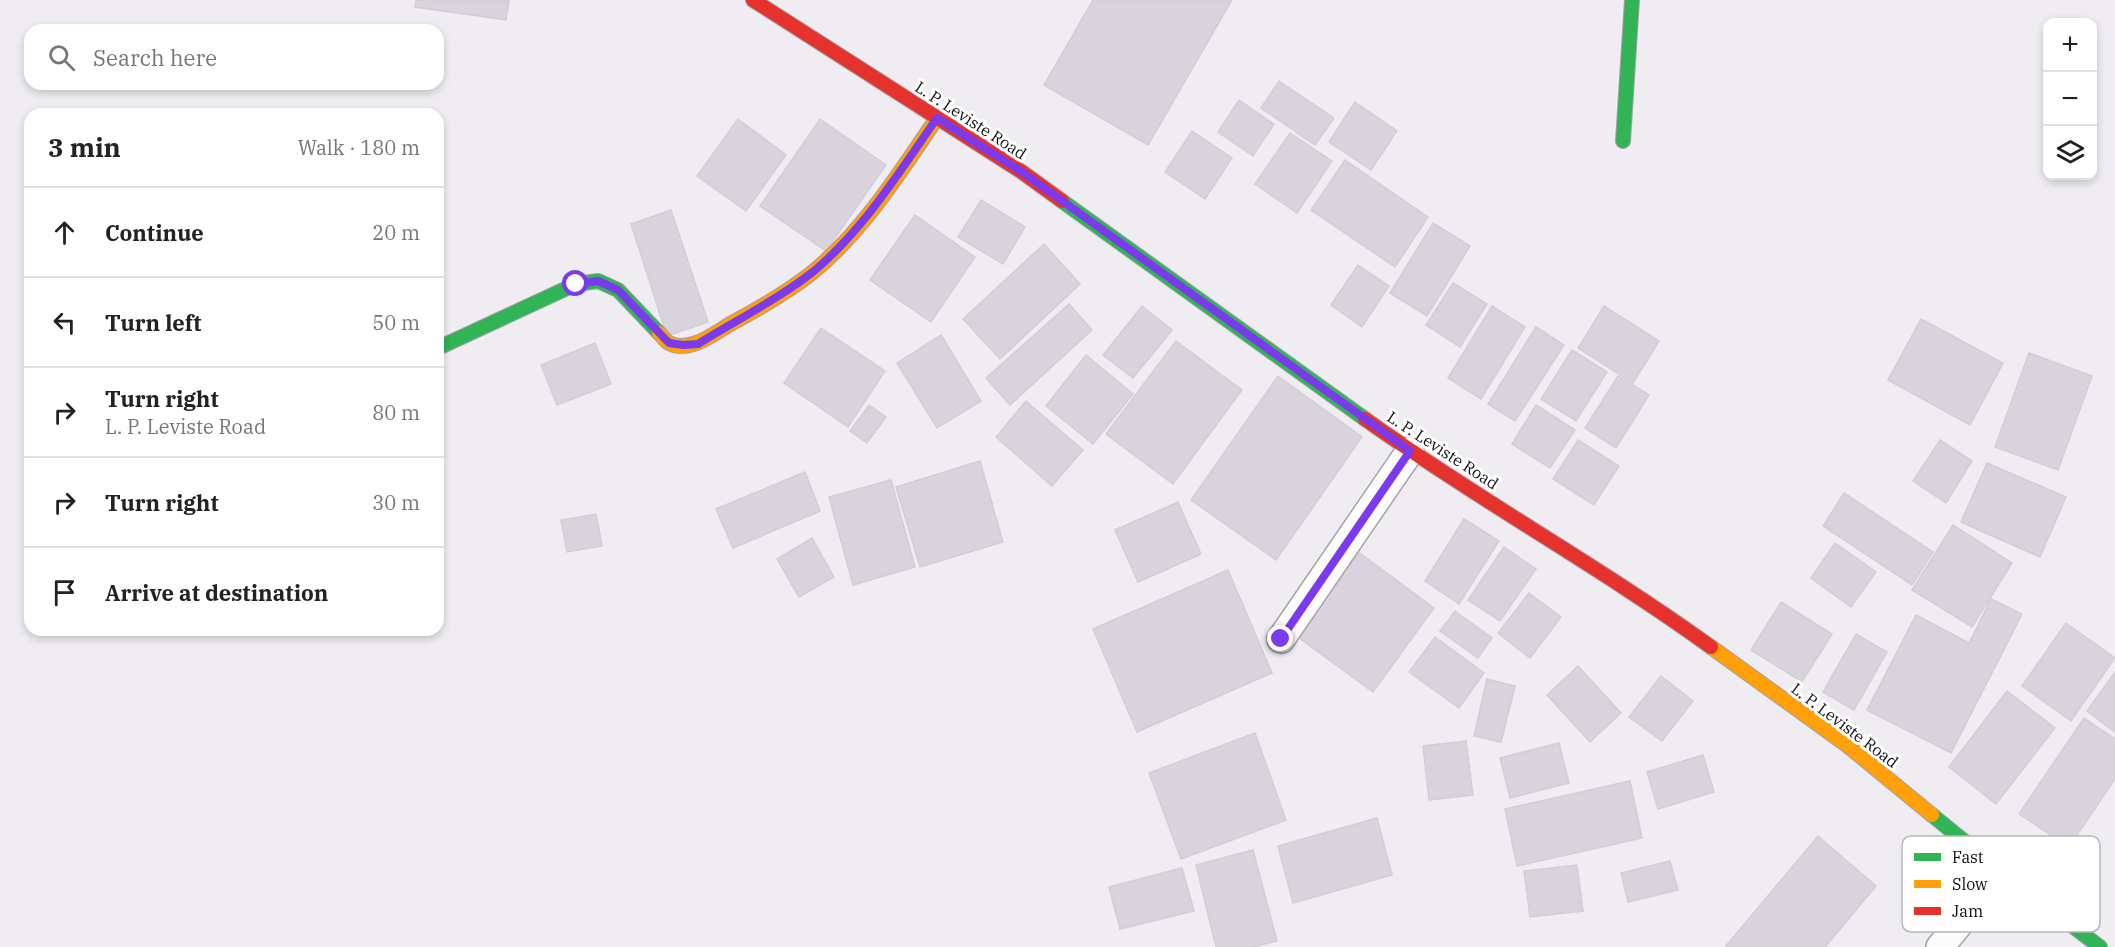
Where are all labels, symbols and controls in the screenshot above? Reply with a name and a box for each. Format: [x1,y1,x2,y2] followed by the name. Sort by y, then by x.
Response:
[2043,18,2097,180] map controls
[2043,18,2097,72] button: +
[24,24,444,90] search box
[45,41,78,74] icon: search
[93,43,217,72] text: Search here
[2043,72,2097,126] button: −
[912,77,1031,164] street label: L. P. Leviste Road
[2043,126,2097,180] button: layers
[48,130,121,164] text: 3 min
[298,134,420,161] text: Walk · 180 m
[48,216,81,249] icon: ahead
[105,218,204,247] text: Continue
[372,219,420,246] text: 20 m
[562,270,588,296] route start
[48,306,81,339] icon: left
[105,308,201,337] text: Turn left
[372,309,420,336] text: 50 m
[105,384,219,413] text: Turn right
[48,396,81,429] icon: right
[372,399,420,426] text: 80 m
[1384,407,1503,494] street label: L. P. Leviste Road
[105,413,266,440] text: L. P. Leviste Road
[48,486,81,519] icon: right
[105,488,219,517] text: Turn right
[372,489,420,516] text: 30 m
[48,576,81,609] icon: arrive
[105,578,328,607] text: Arrive at destination
[1267,625,1293,651] route end
[1788,678,1903,772] street label: L. P. Leviste Road
[1902,836,2100,932] legend
[1952,847,1984,867] text: Fast
[1952,874,1988,894] text: Slow
[1952,901,1983,921] text: Jam

